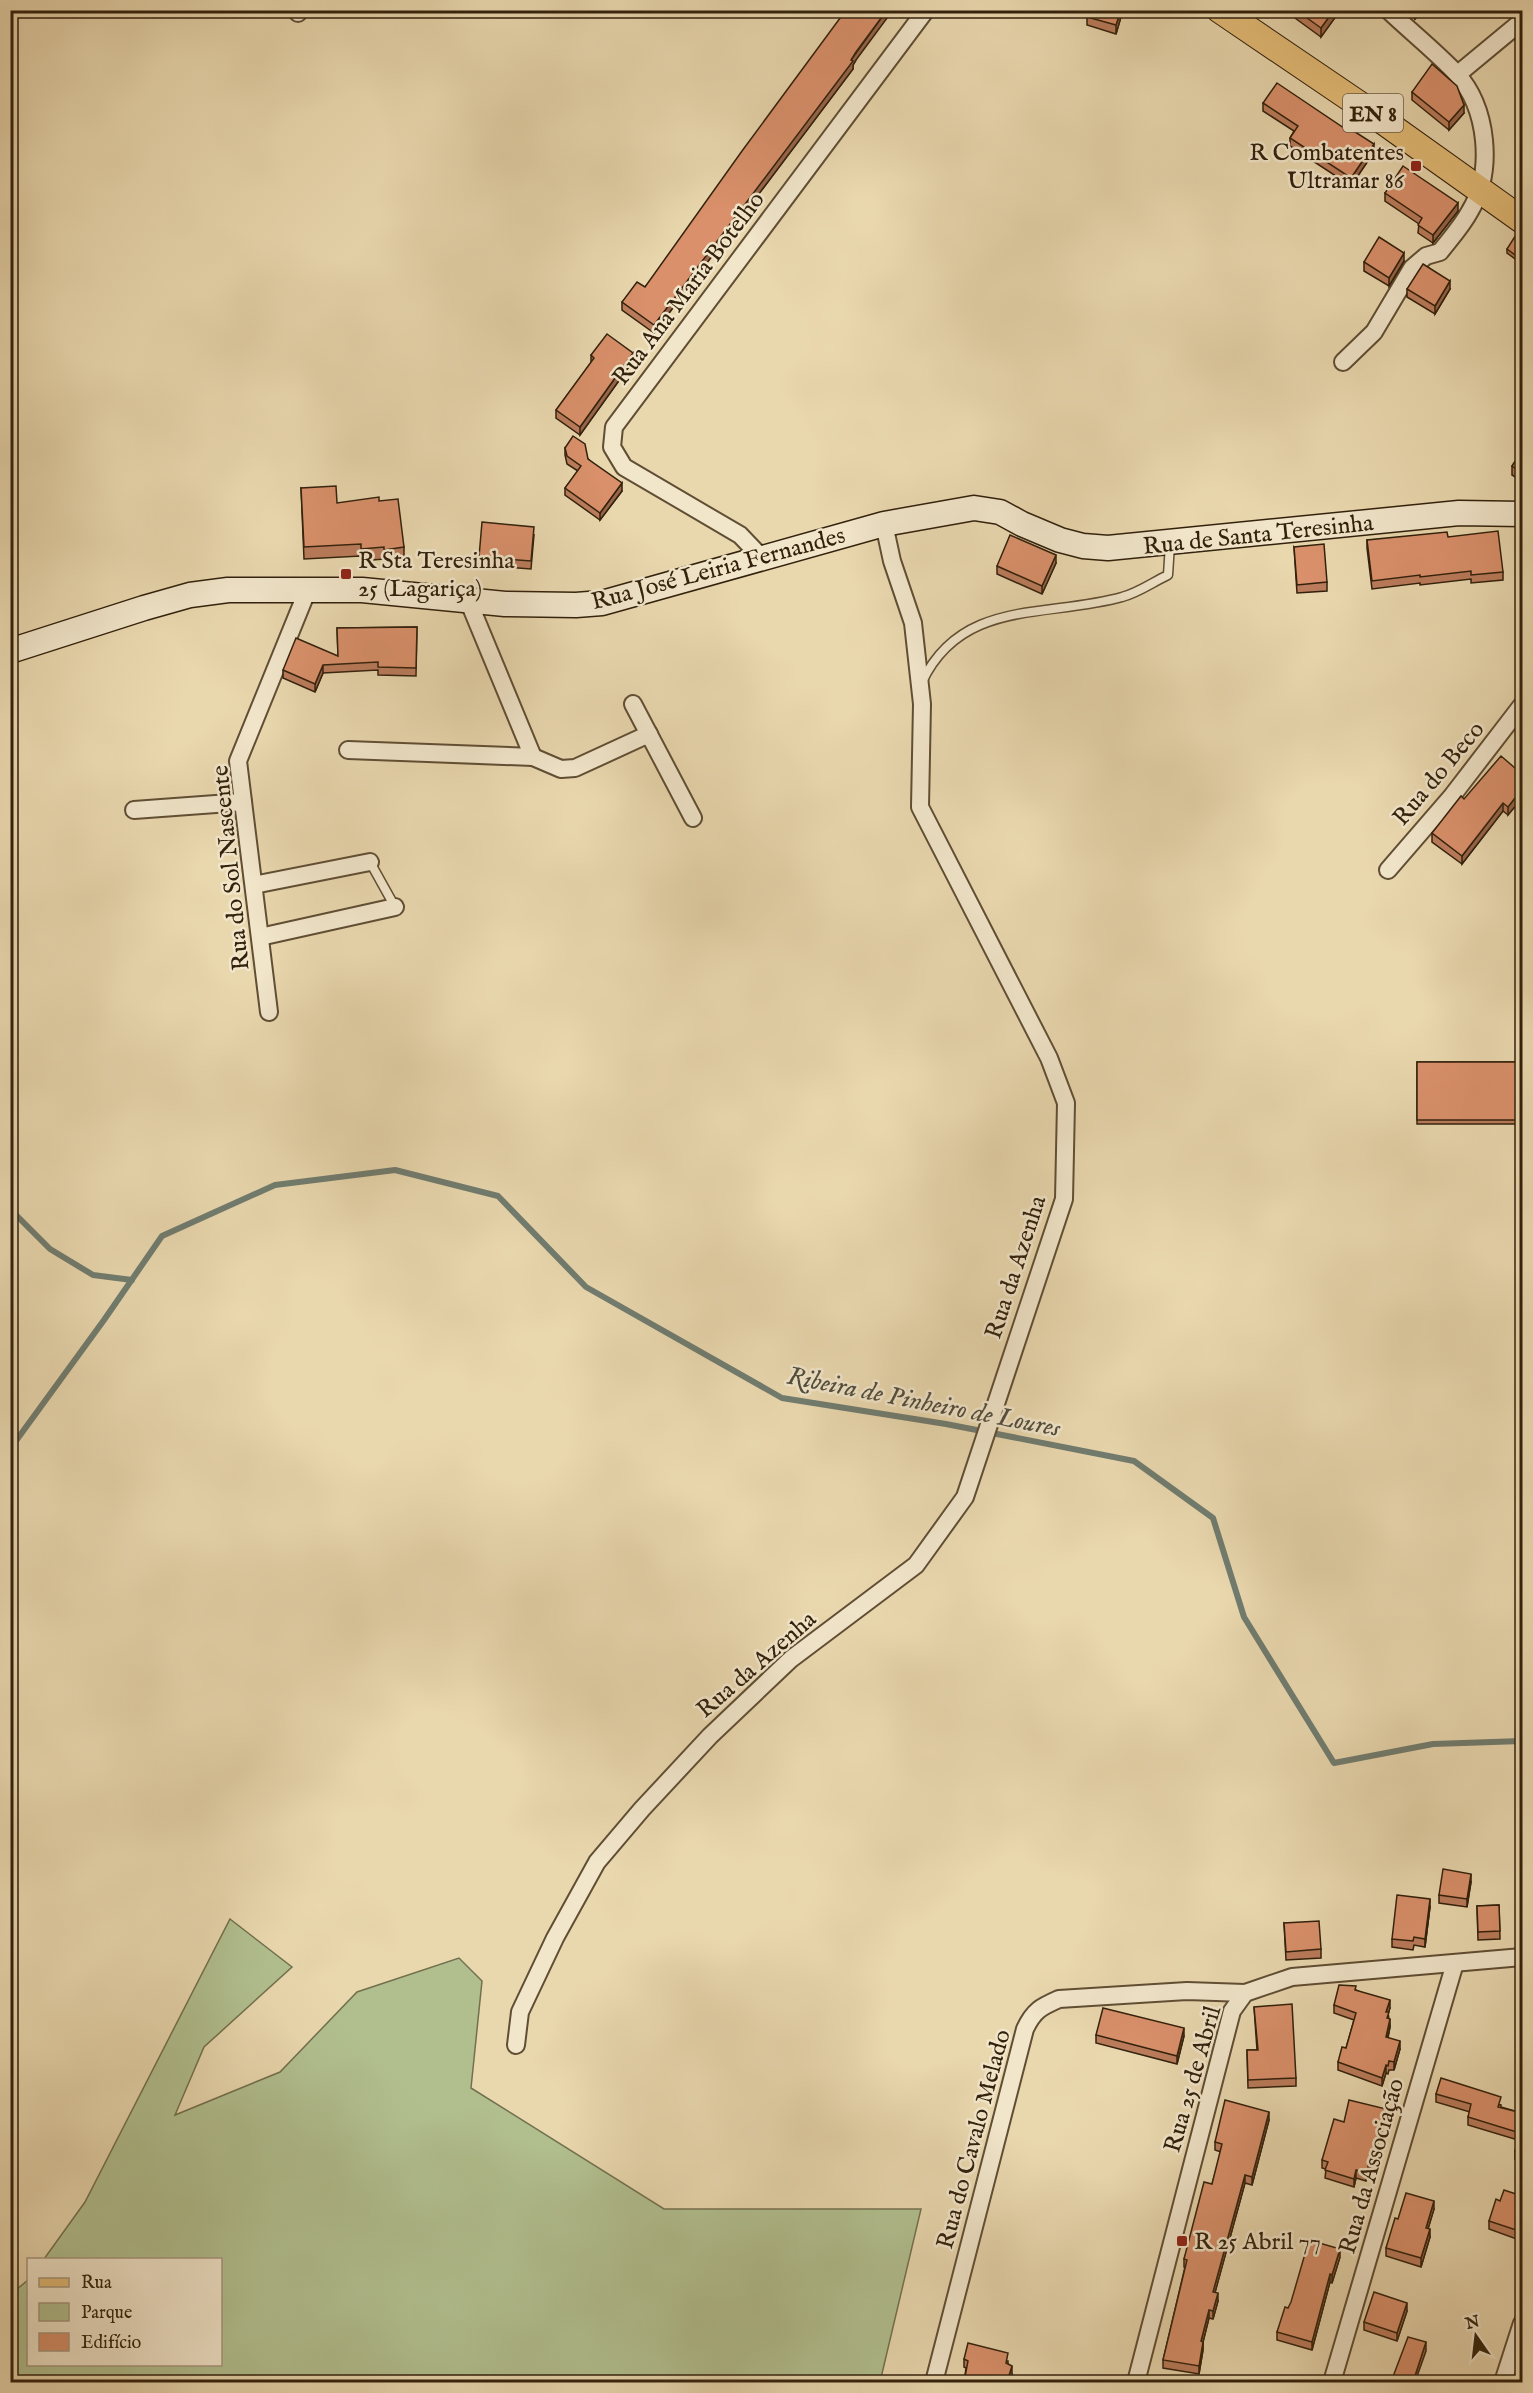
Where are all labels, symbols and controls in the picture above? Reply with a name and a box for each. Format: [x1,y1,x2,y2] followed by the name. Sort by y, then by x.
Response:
[1343,94,1403,132] road number: EN 8
[1249,138,1405,197] place label: R Combatentes Ultramar 86
[1409,159,1423,173] marker: R Combatentes Ultramar 86
[606,186,772,392] street label: Rua Ana Maria Botelho
[1141,508,1376,563] street label: Rua de Santa Teresinha
[588,521,849,618] street label: Rua José Leiria Fernandes
[358,546,515,605] place label: R Sta Teresinha 25 (Lagariça)
[339,567,353,581] marker: R Sta Teresinha 25 (Lagariça)
[1386,715,1492,833] street label: Rua do Beco
[205,764,258,972] street label: Rua do Sol Nascente
[979,1191,1054,1343] street label: Rua da Azenha
[784,1360,1064,1445] water label: Ribeira de Pinheiro de Loures
[691,1604,824,1726] street label: Rua da Azenha
[1158,2002,1229,2156] street label: Rua 25 de Abril
[930,2026,1019,2253] street label: Rua do Cavalo Melado
[1333,2075,1412,2258] street label: Rua da Associação
[1194,2227,1321,2258] place label: R 25 Abril 77
[1175,2234,1189,2248] marker: R 25 Abril 77
[27,2258,222,2366] legend
[81,2272,112,2295] text: Rua
[81,2302,132,2325] text: Parque
[1446,2306,1506,2366] north arrow
[1463,2312,1482,2335] text: N
[81,2332,142,2355] text: Edifício

